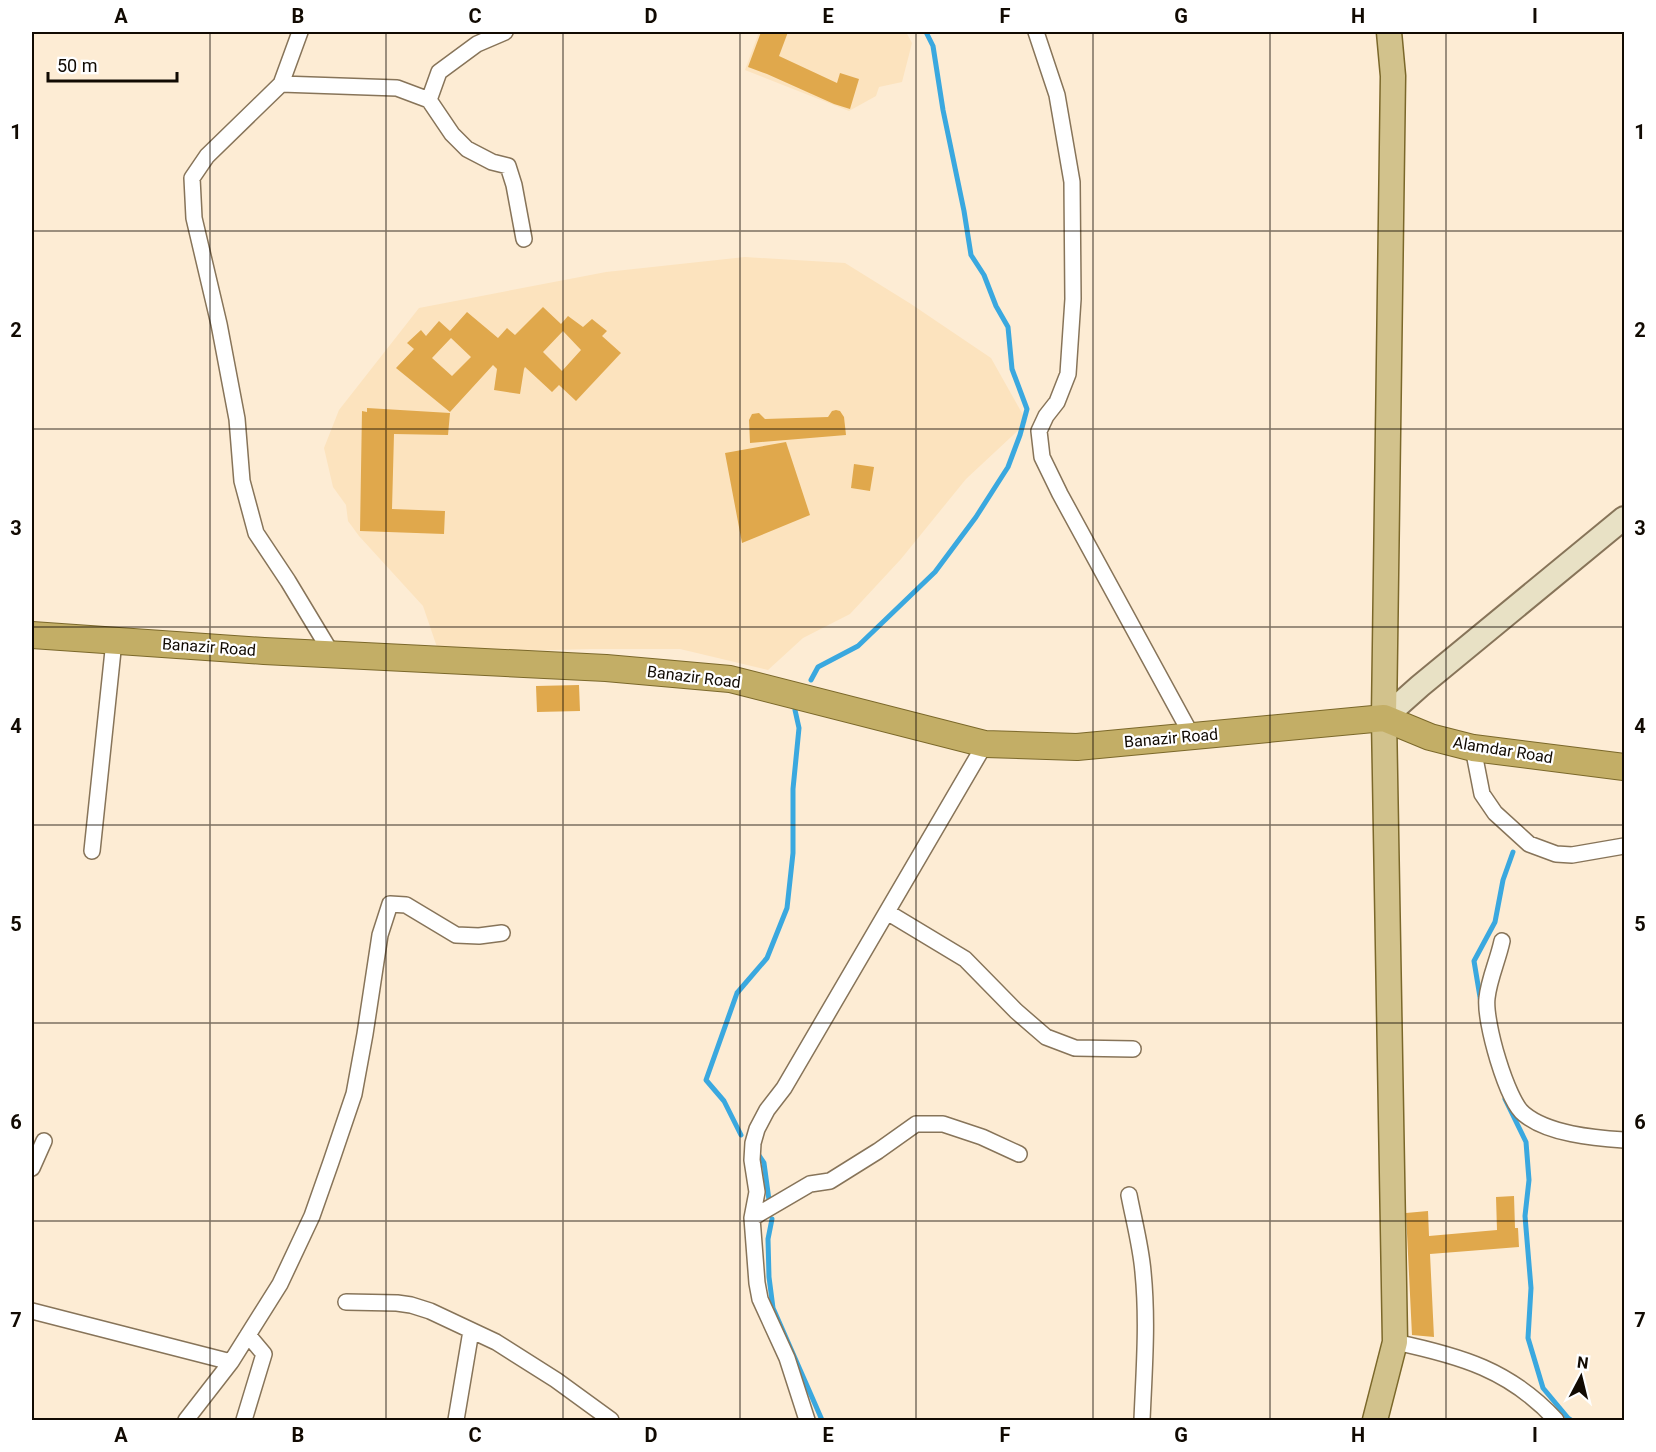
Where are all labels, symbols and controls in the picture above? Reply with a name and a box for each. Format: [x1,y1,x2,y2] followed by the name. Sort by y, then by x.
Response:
[114,4,128,28] text: A
[292,4,304,28] text: B
[468,4,482,28] text: C
[645,4,658,28] text: D
[822,4,834,28] text: E
[1000,4,1011,28] text: F
[1174,4,1188,28] text: G
[1351,4,1365,28] text: H
[1532,4,1538,28] text: I
[48,45,177,83] scale bar
[57,55,97,76] text: 50 m
[10,120,22,144] text: 1
[1634,120,1646,144] text: 1
[10,318,22,342] text: 2
[1634,318,1646,342] text: 2
[10,516,22,540] text: 3
[1634,516,1646,540] text: 3
[161,634,257,660] street label: Banazir Road
[646,662,742,692] street label: Banazir Road
[10,714,22,738] text: 4
[1634,714,1646,738] text: 4
[1123,724,1219,752] street label: Banazir Road
[1452,733,1554,767] street label: Alamdar Road
[10,912,22,936] text: 5
[1634,912,1646,936] text: 5
[10,1110,22,1134] text: 6
[1634,1110,1646,1134] text: 6
[10,1308,22,1332] text: 7
[1634,1308,1646,1332] text: 7
[1551,1347,1611,1407] north arrow
[1576,1352,1590,1373] text: N
[114,1423,128,1447] text: A
[292,1423,304,1447] text: B
[468,1423,482,1447] text: C
[645,1423,658,1447] text: D
[822,1423,834,1447] text: E
[1000,1423,1011,1447] text: F
[1174,1423,1188,1447] text: G
[1351,1423,1365,1447] text: H
[1532,1423,1538,1447] text: I

